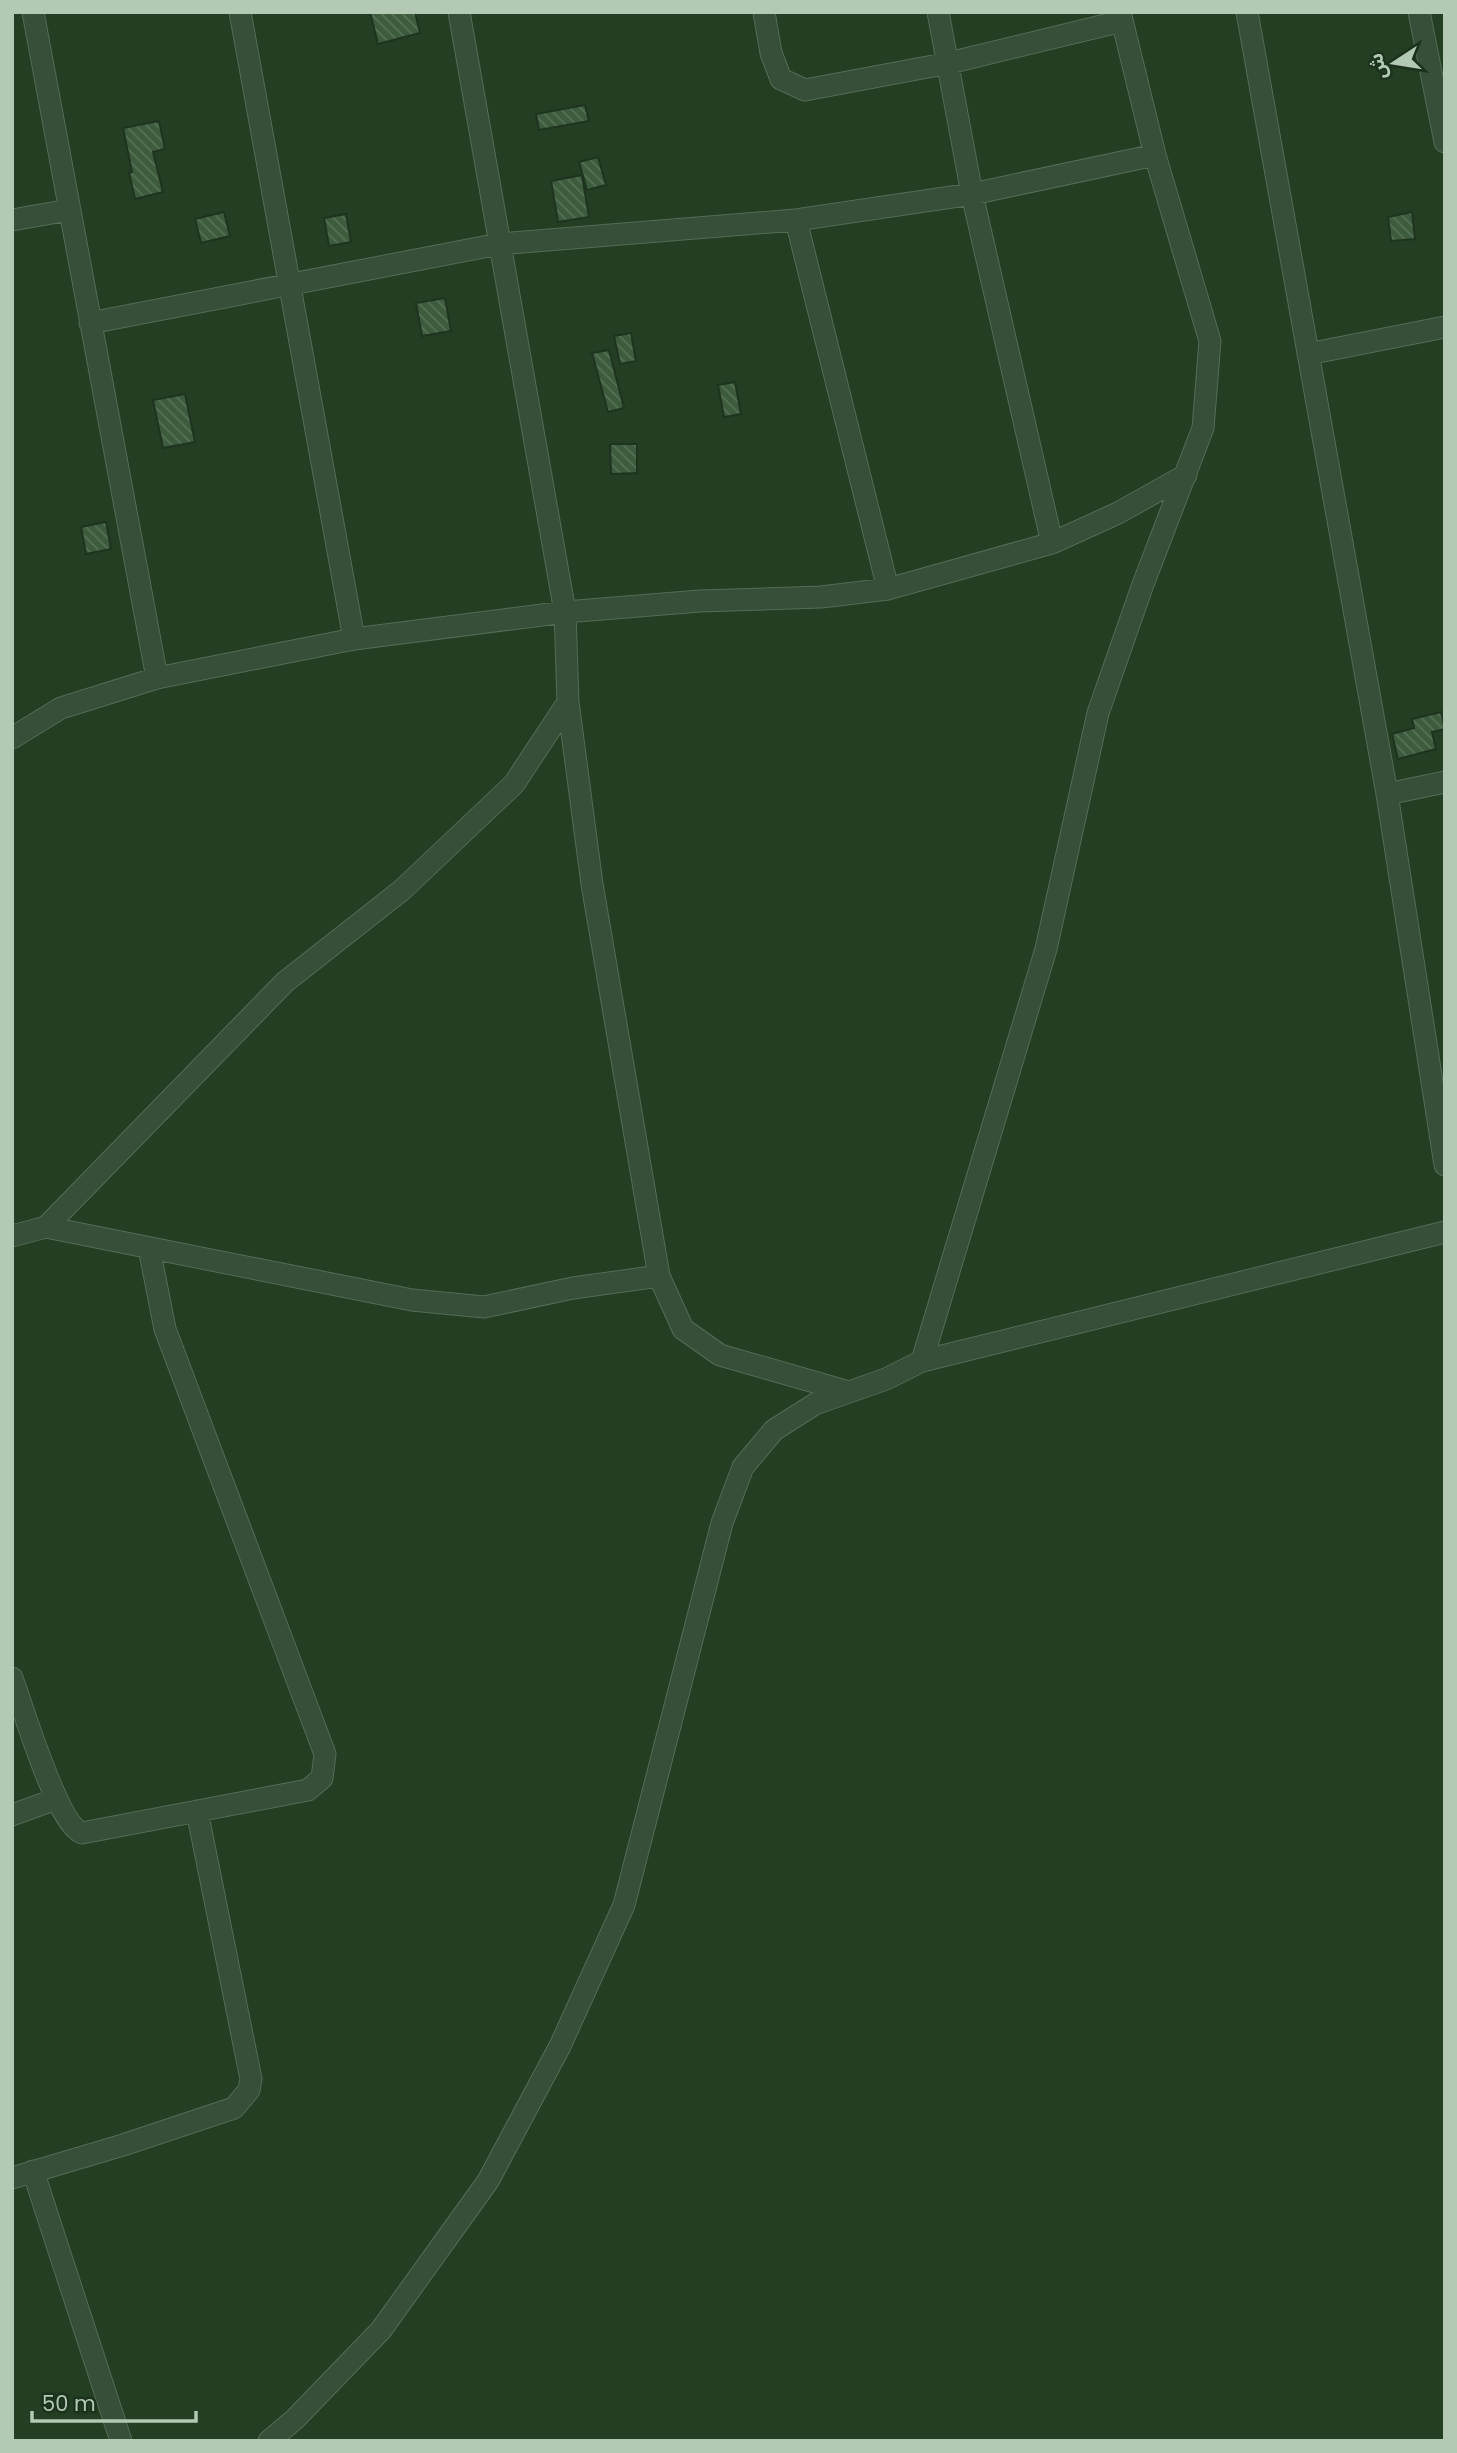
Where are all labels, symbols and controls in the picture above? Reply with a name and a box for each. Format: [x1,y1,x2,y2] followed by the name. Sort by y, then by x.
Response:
[1359,28,1429,98] north arrow
[1362,51,1394,82] text: ش
[32,2380,196,2424] scale bar
[42,2389,96,2418] text: 50 m

